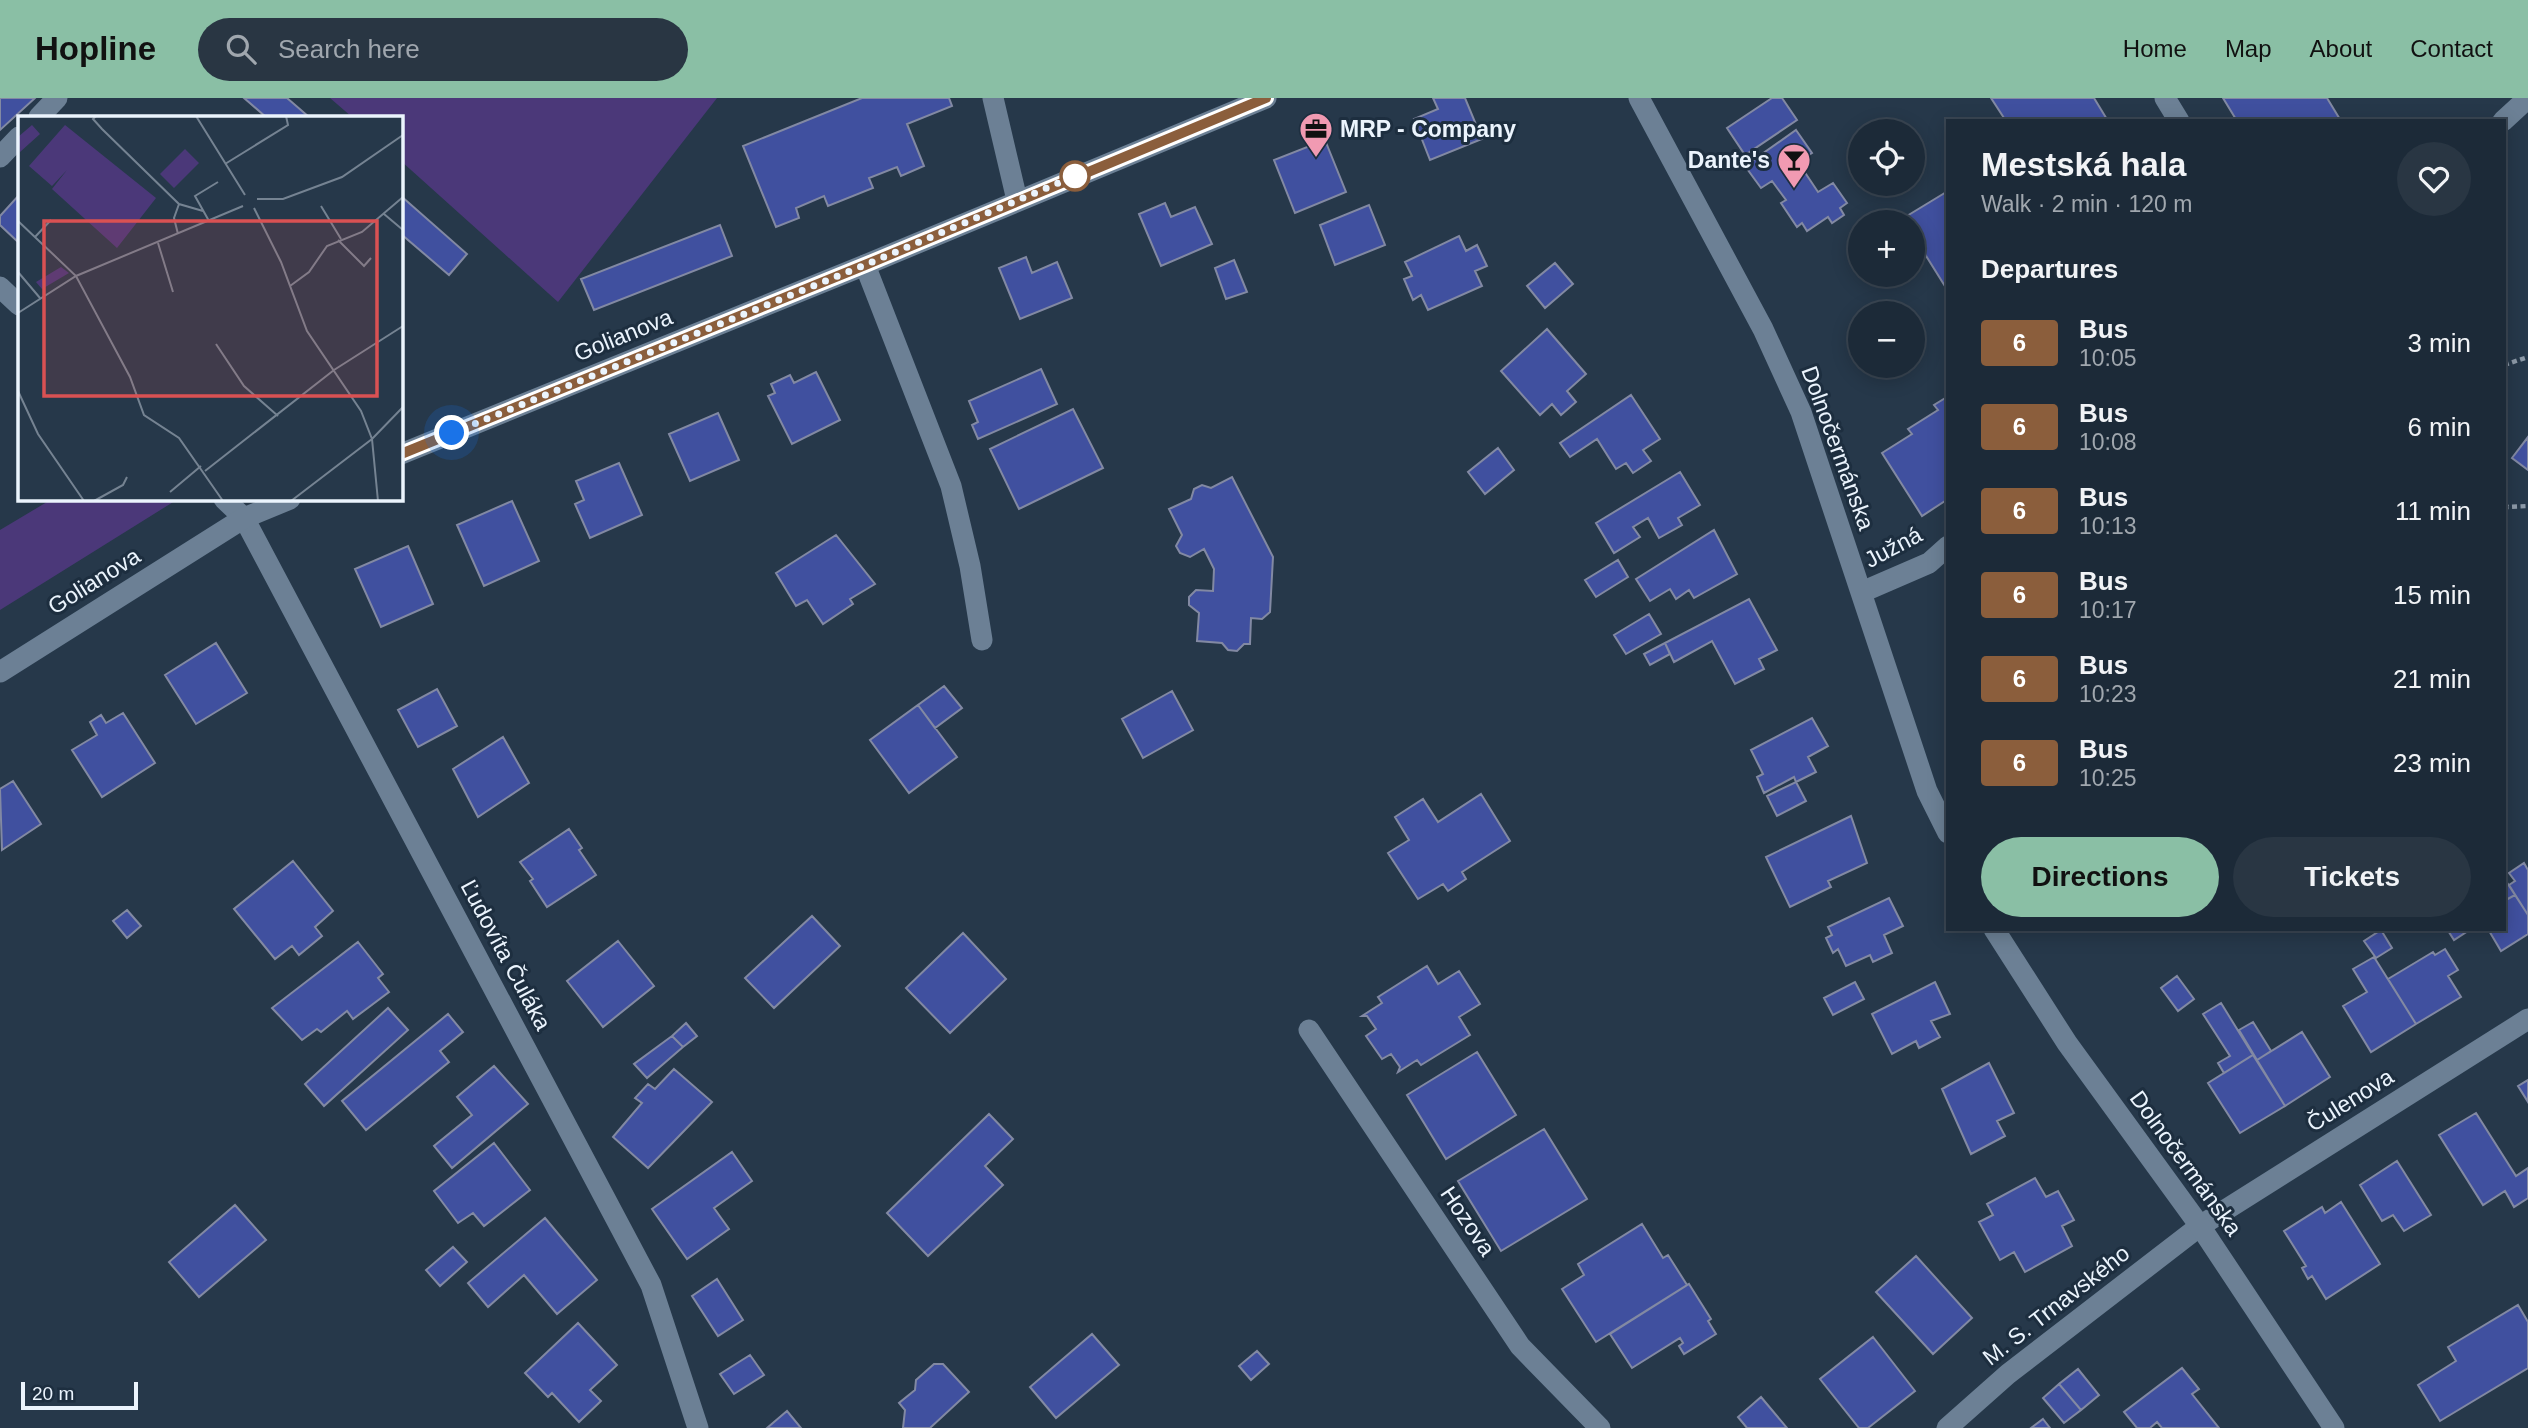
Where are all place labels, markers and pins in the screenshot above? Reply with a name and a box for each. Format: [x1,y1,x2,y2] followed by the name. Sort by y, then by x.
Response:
[1297,110,1335,159] office icon: MRP - Company
[1340,116,1516,142] place label: MRP - Company
[1775,141,1813,190] bar icon: Dante's
[1688,147,1770,173] place label: Dante's
[1060,161,1090,191] unlabelled marker

